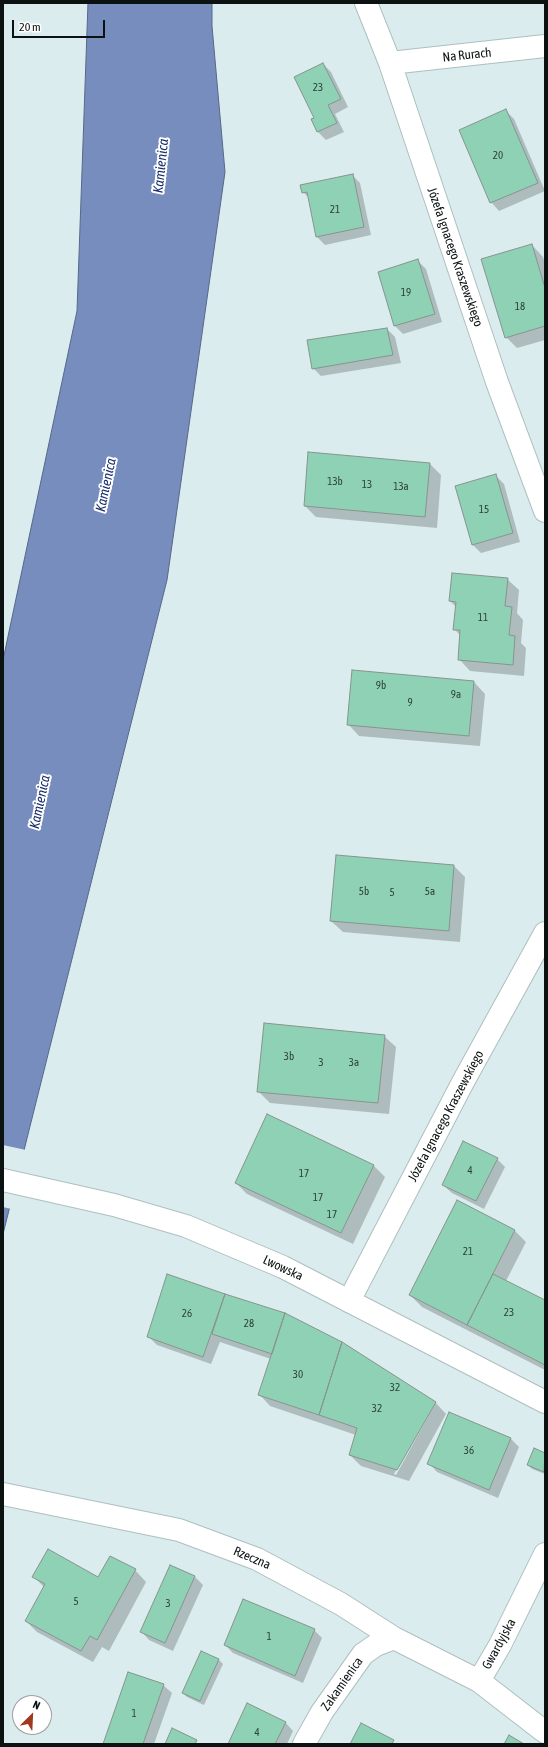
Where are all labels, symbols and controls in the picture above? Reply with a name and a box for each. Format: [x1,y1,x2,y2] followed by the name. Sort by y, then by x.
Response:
[14,12,107,38] scale bar
[19,20,41,34] text: 20 m
[442,45,492,65] street label: Na Rurach
[313,81,323,95] house number: 23
[150,138,172,194] water label: Kamienica
[493,149,503,163] house number: 20
[424,185,486,329] street label: Józefa Ignacego Kraszewskiego
[330,203,340,217] house number: 21
[401,286,411,300] house number: 19
[515,300,525,314] house number: 18
[92,457,120,513] water label: Kamienica
[327,475,343,489] house number: 13b
[362,478,372,492] house number: 13
[393,480,409,494] house number: 13a
[479,503,489,517] house number: 15
[478,611,488,625] house number: 11
[376,679,386,693] house number: 9b
[451,688,461,702] house number: 9a
[407,696,413,710] house number: 9
[26,774,54,830] water label: Kamienica
[359,885,369,899] house number: 5b
[425,885,435,899] house number: 5a
[389,886,395,900] house number: 5
[405,1048,487,1184] street label: Józefa Ignacego Kraszewskiego
[284,1050,294,1064] house number: 3b
[318,1056,324,1070] house number: 3
[349,1056,359,1070] house number: 3a
[467,1164,473,1178] house number: 4
[299,1167,309,1181] house number: 17
[313,1191,323,1205] house number: 17
[327,1208,337,1222] house number: 17
[463,1245,473,1259] house number: 21
[261,1252,305,1284] street label: Lwowska
[504,1306,514,1320] house number: 23
[182,1307,192,1321] house number: 26
[244,1317,254,1331] house number: 28
[293,1368,303,1382] house number: 30
[390,1381,400,1395] house number: 32
[372,1402,382,1416] house number: 32
[464,1444,474,1458] house number: 36
[231,1543,273,1573] street label: Rzeczna
[73,1595,79,1609] house number: 5
[165,1597,171,1611] house number: 3
[479,1616,519,1672] street label: Gwardyjska
[266,1630,272,1644] house number: 1
[318,1654,366,1714] street label: Zakamienica
[12,1695,52,1735] north arrow
[31,1698,42,1712] text: N
[131,1707,137,1721] house number: 1
[254,1726,260,1740] house number: 4

